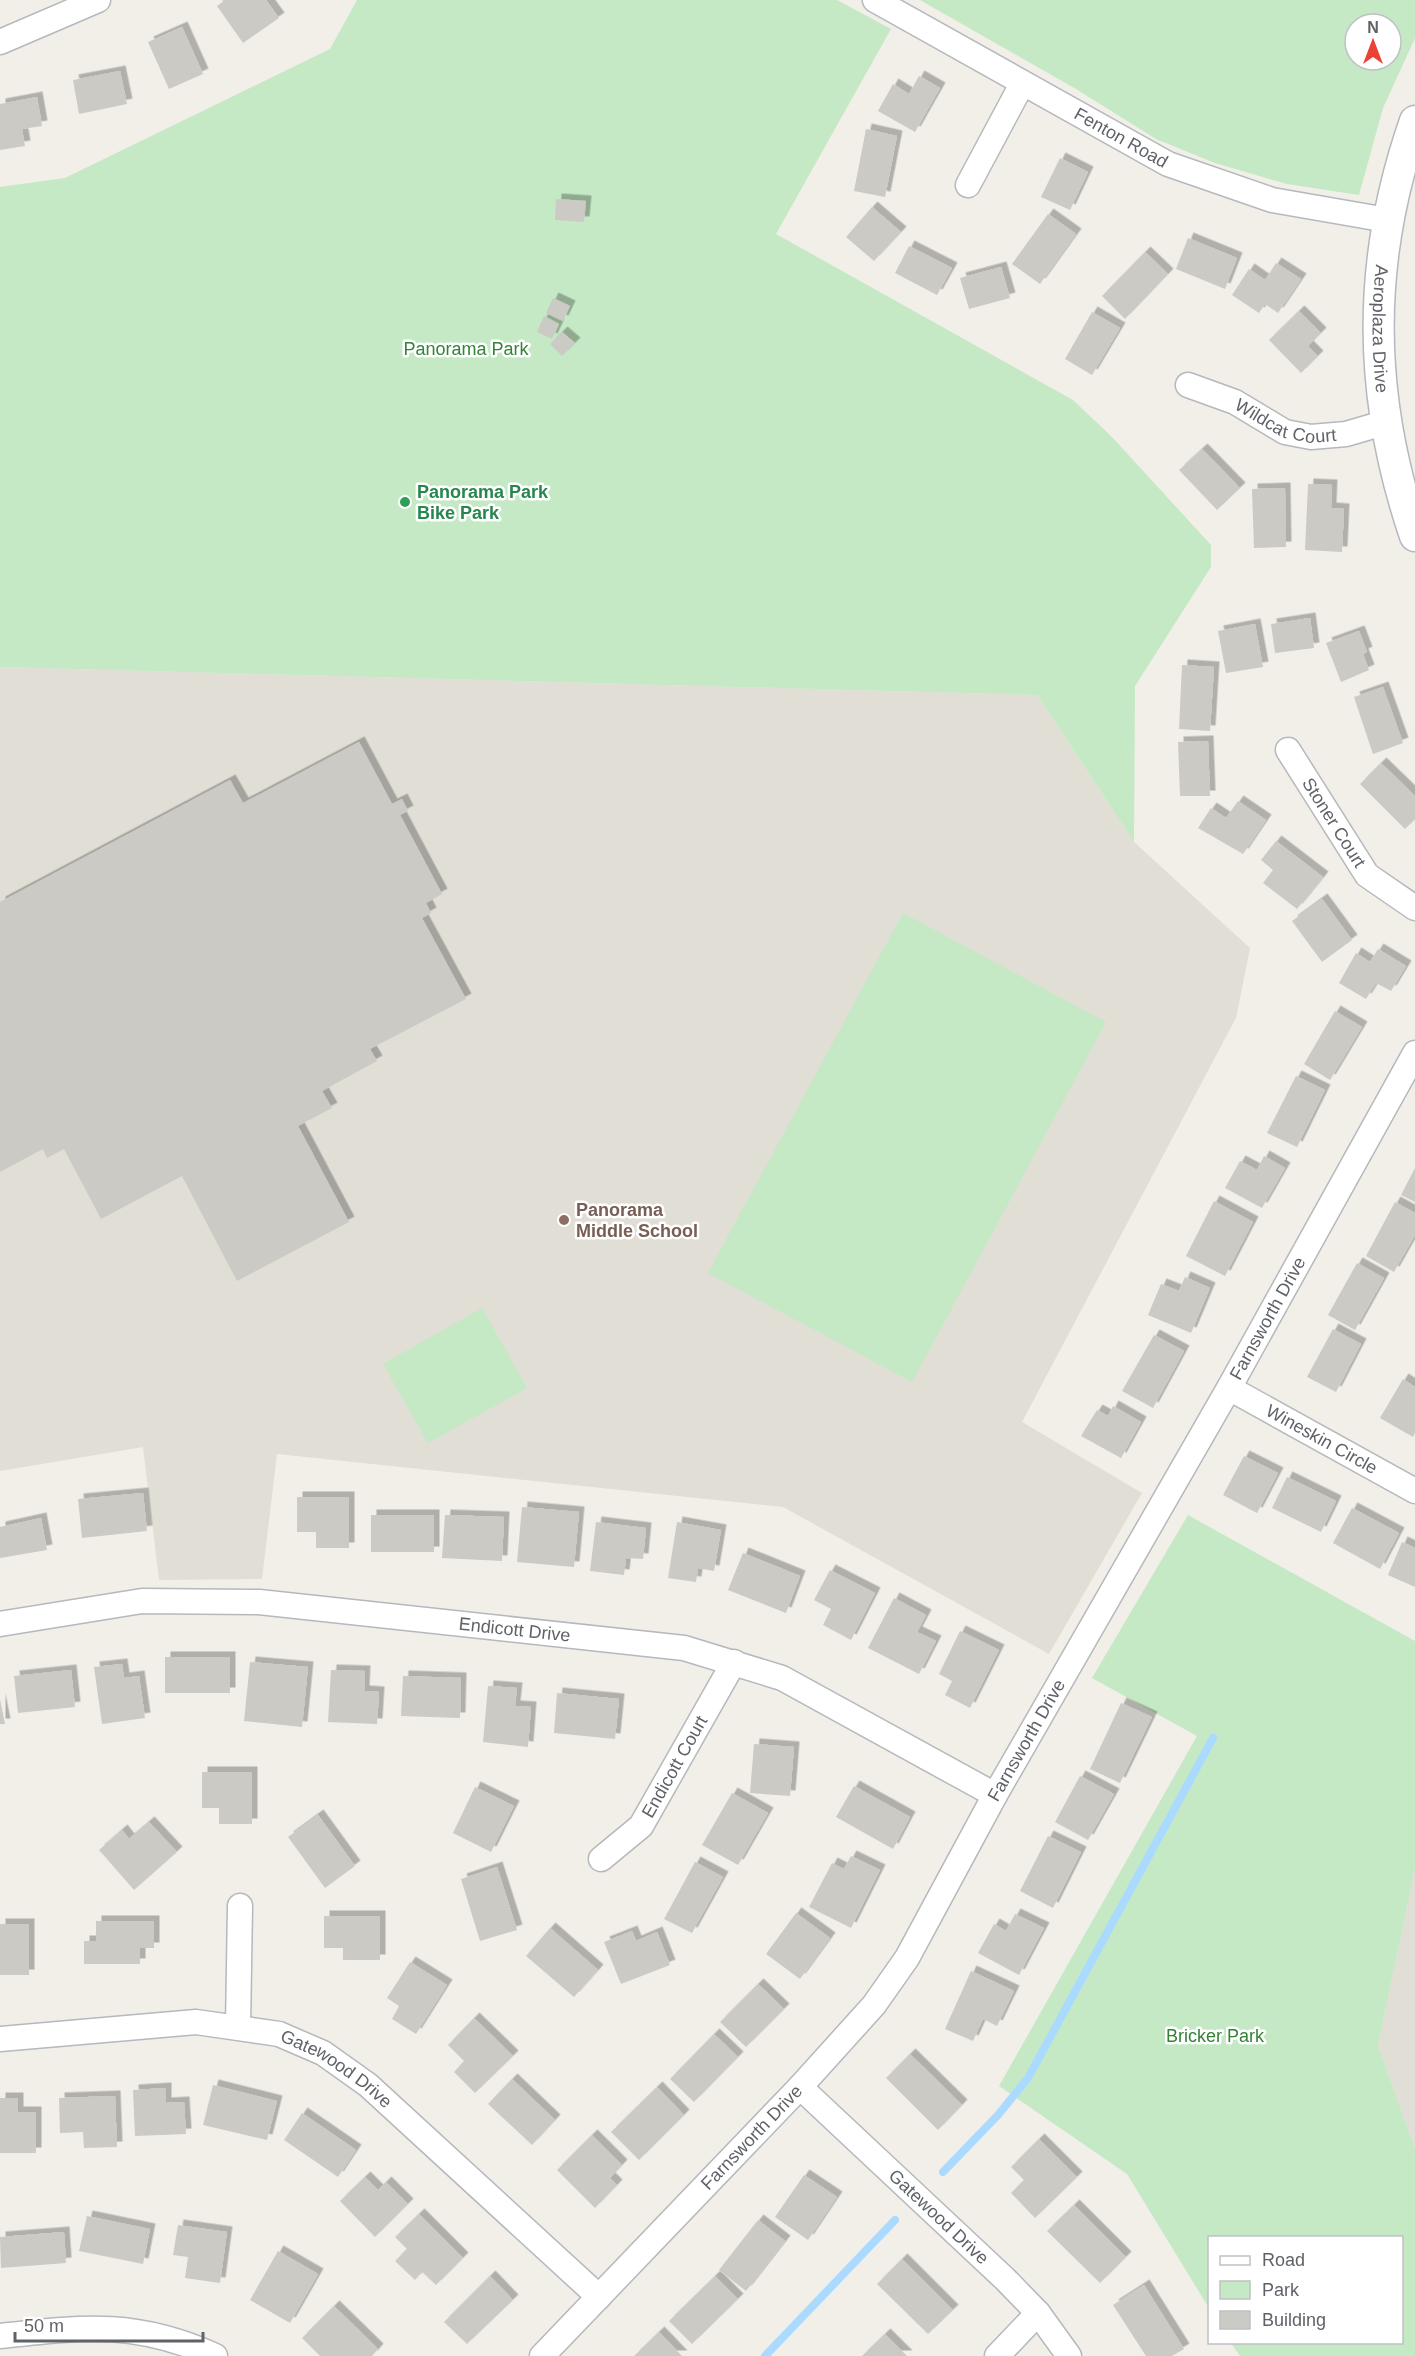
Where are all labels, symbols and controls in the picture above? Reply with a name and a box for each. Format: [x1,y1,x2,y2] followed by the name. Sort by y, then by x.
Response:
[1343,12,1403,72] north arrow
[1367,19,1379,36] text: N
[1071,104,1171,172] street label: Fenton Road
[1369,264,1392,394] street label: Aeroplaza Drive
[403,339,530,359] park label: Panorama Park
[1232,394,1337,448] street label: Wildcat Court
[417,482,549,523] place label: Panorama Park Bike Park
[398,495,412,509] marker: Panorama Park Bike Park
[1298,774,1370,871] street label: Stoner Court
[576,1200,698,1241] place label: Panorama Middle School
[557,1213,571,1227] marker: Panorama Middle School
[1226,1254,1310,1383] street label: Farnsworth Drive
[1263,1401,1381,1478] street label: Wineskin Circle
[458,1614,571,1646] street label: Endicott Drive
[984,1676,1069,1805] street label: Farnsworth Drive
[638,1712,711,1821] street label: Endicott Court
[278,2026,396,2112] street label: Gatewood Drive
[1166,2026,1265,2046] park label: Bricker Park
[697,2081,806,2194] street label: Farnsworth Drive
[885,2165,993,2268] street label: Gatewood Drive
[1208,2236,1403,2344] legend
[1262,2250,1305,2270] text: Road
[1262,2280,1300,2300] text: Park
[15,2305,202,2343] scale bar
[1262,2310,1326,2330] text: Building
[24,2316,64,2336] text: 50 m

